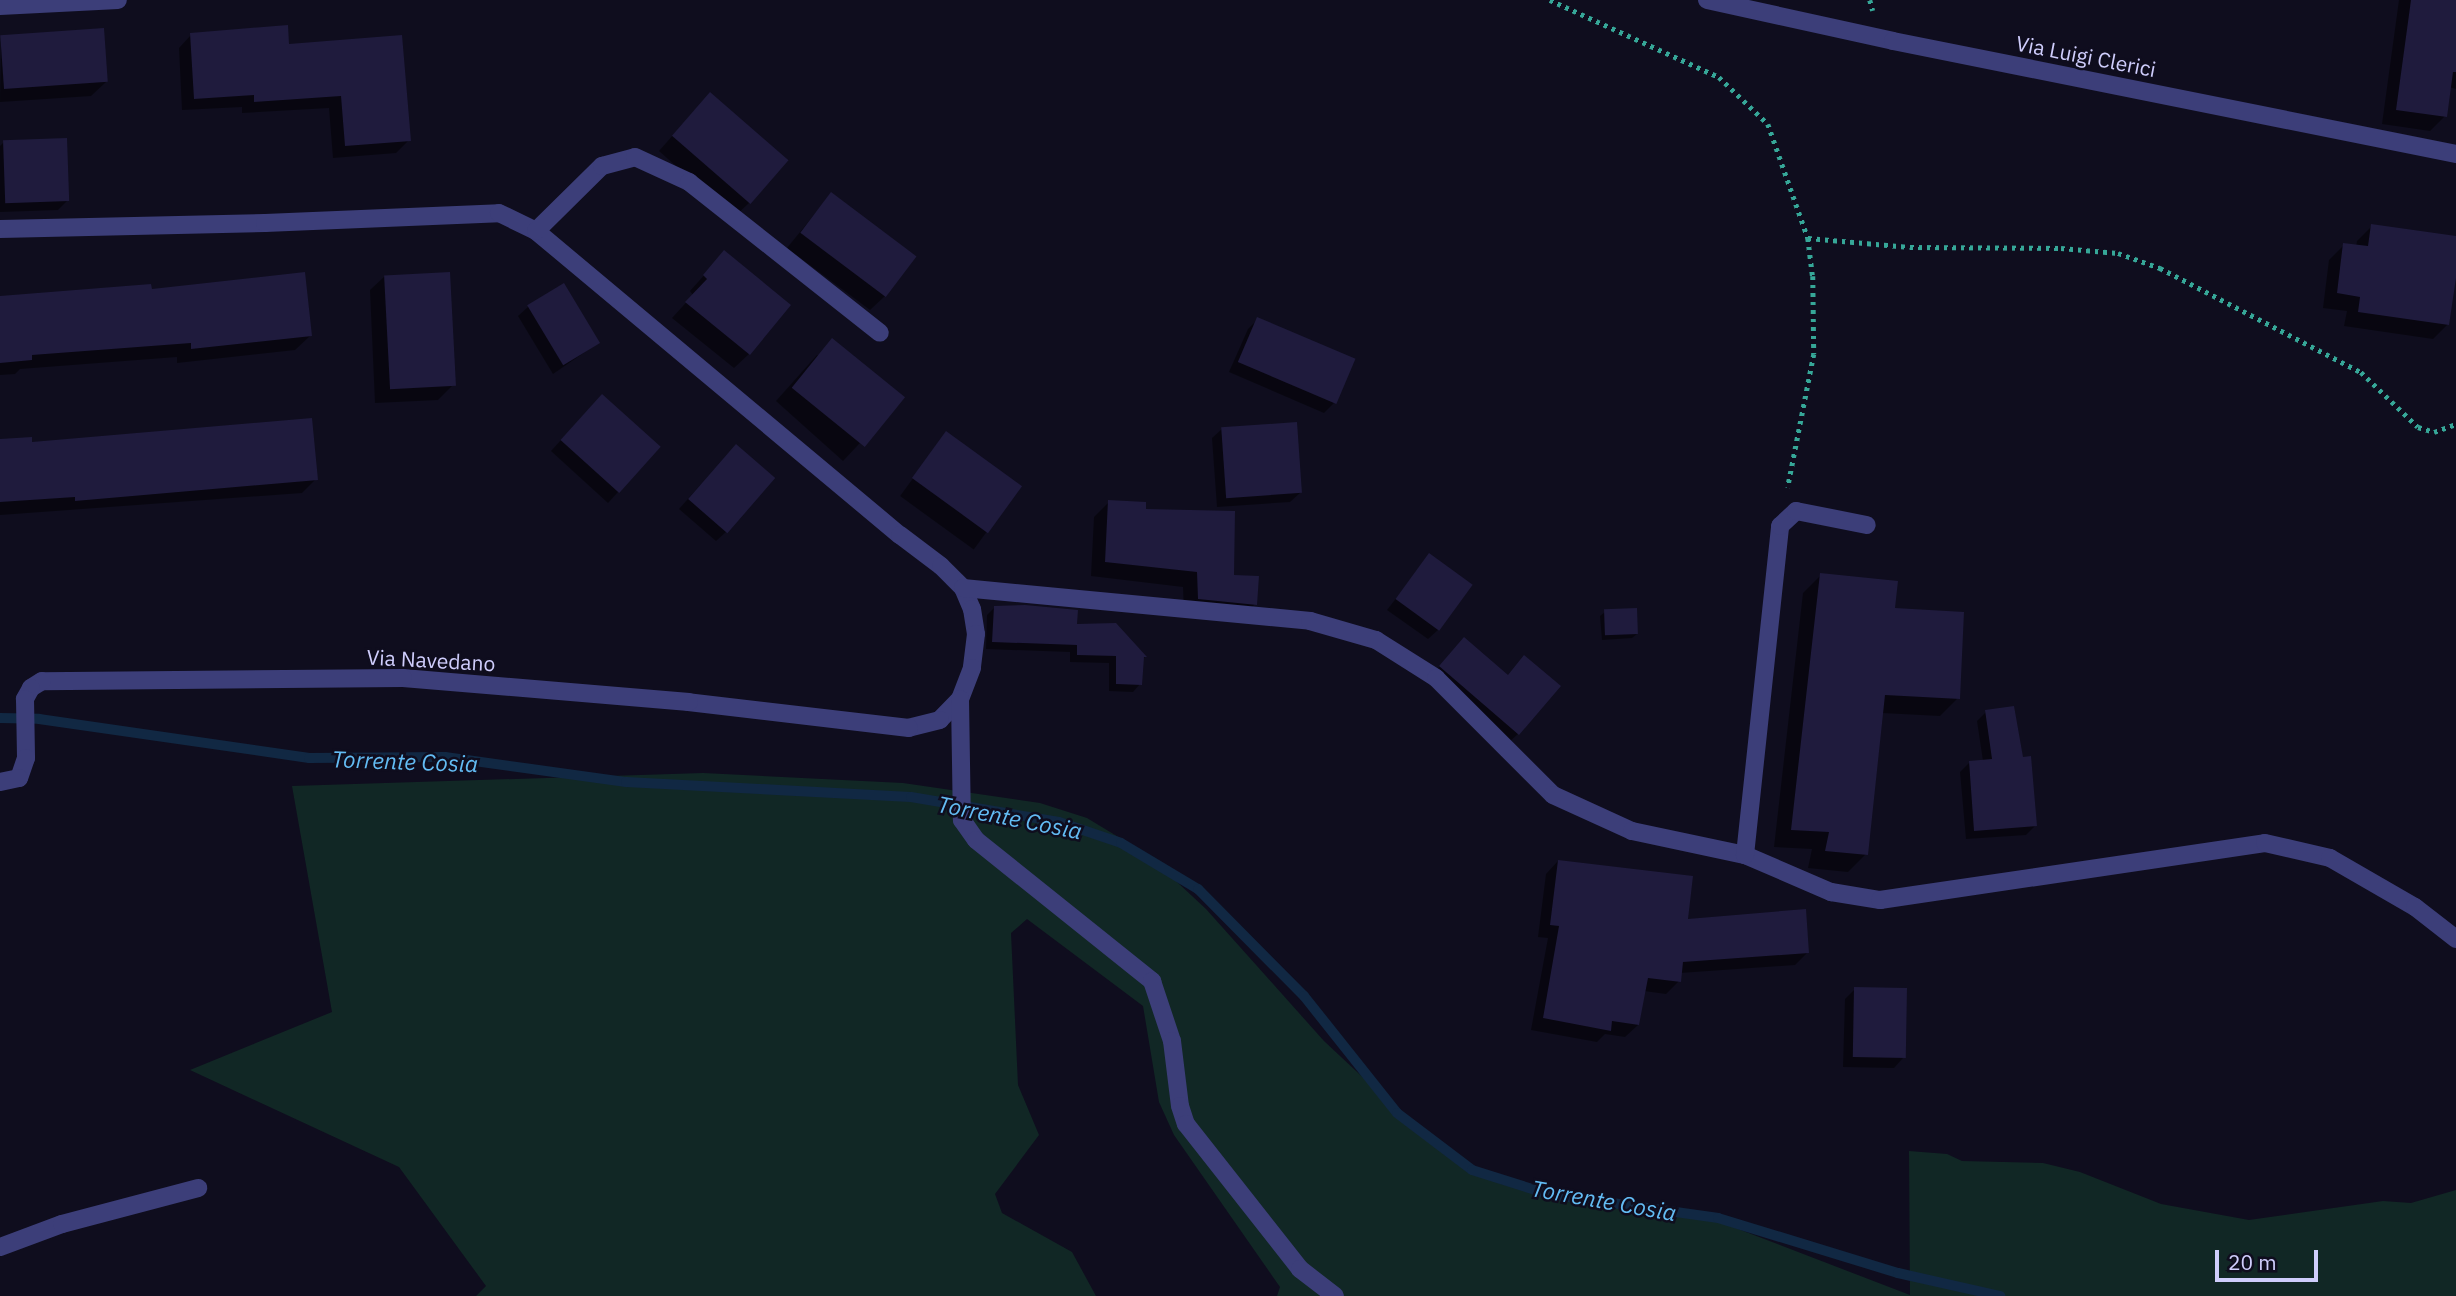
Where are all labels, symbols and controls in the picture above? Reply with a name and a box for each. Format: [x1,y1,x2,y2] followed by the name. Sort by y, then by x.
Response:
[2014,30,2158,82] street label: Via Luigi Clerici
[366,644,496,676] street label: Via Navedano
[331,745,479,777] water label: Torrente Cosia
[935,789,1085,845] water label: Torrente Cosia
[1529,1174,1679,1226] water label: Torrente Cosia
[2218,1236,2321,1280] scale bar
[2228,1248,2277,1276] text: 20 m

